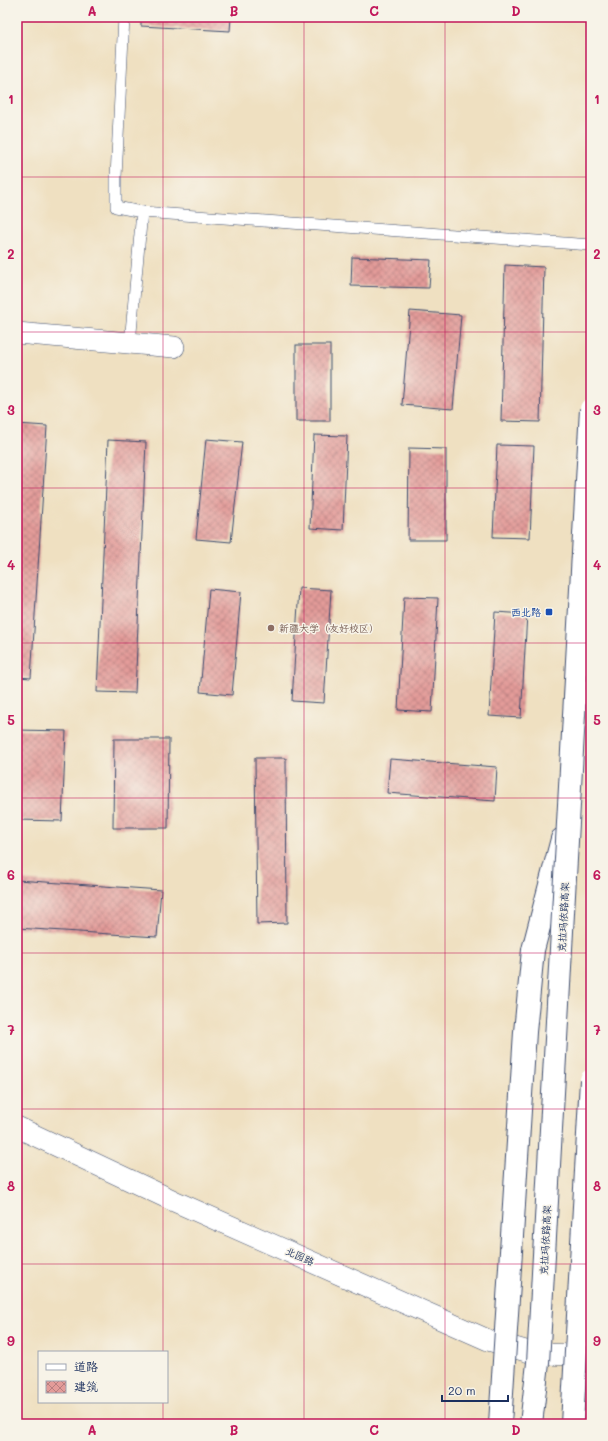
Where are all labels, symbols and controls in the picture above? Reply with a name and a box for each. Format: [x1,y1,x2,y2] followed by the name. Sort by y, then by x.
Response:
[87,2,97,19] text: A
[230,2,239,19] text: B
[369,2,379,19] text: C
[511,2,521,19] text: D
[8,90,14,107] text: 1
[594,90,600,107] text: 1
[7,245,15,262] text: 2
[593,245,601,262] text: 2
[7,401,15,418] text: 3
[593,401,601,418] text: 3
[7,556,15,573] text: 4
[593,556,601,573] text: 4
[511,605,541,619] place label: 西北路
[544,607,554,617] marker: 西北路
[279,621,379,635] place label: 新疆大学（友好校区）
[266,623,276,633] marker: 新疆大学（友好校区）
[7,711,15,728] text: 5
[593,711,601,728] text: 5
[7,866,15,883] text: 6
[593,866,601,883] text: 6
[554,882,572,952] street label: 克拉玛依路高架
[7,1021,15,1038] text: 7
[593,1021,601,1038] text: 7
[7,1177,15,1194] text: 8
[593,1177,601,1194] text: 8
[536,1205,554,1275] street label: 克拉玛依路高架
[283,1244,317,1268] street label: 北园路
[7,1332,15,1349] text: 9
[593,1332,601,1349] text: 9
[38,1351,168,1403] legend
[74,1358,98,1374] text: 道路
[442,1377,508,1403] scale bar
[74,1378,98,1394] text: 建筑
[448,1382,476,1398] text: 20 m
[87,1421,97,1438] text: A
[230,1421,239,1438] text: B
[369,1421,379,1438] text: C
[511,1421,521,1438] text: D

